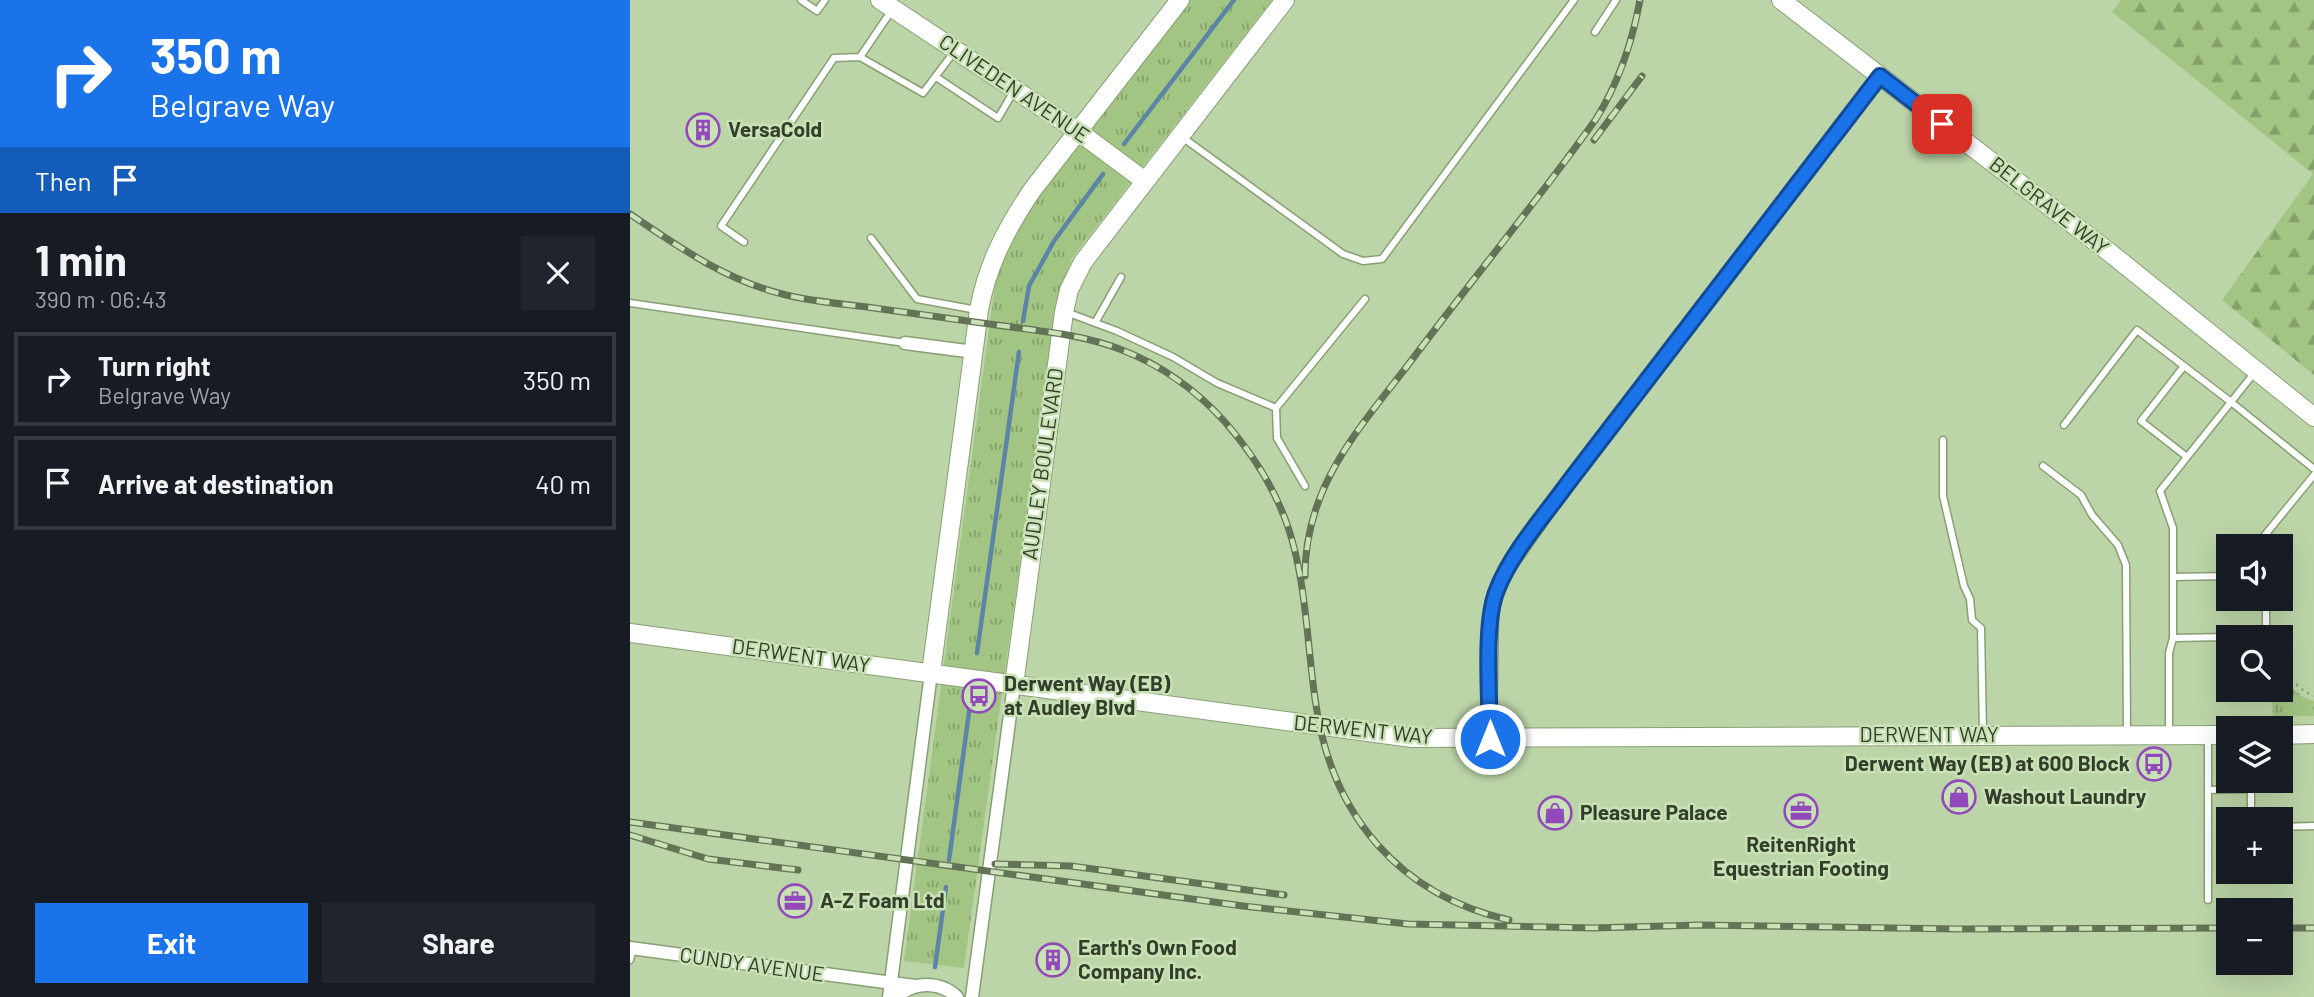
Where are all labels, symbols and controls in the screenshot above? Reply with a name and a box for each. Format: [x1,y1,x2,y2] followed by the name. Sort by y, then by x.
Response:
[150,25,282,84] text: 350 m
[35,28,126,119] icon: right
[935,28,1095,147] street label: CLIVEDEN AVENUE
[150,85,335,123] text: Belgrave Way
[1912,94,1972,154] pin
[1923,105,1961,143] icon: arrive
[684,111,722,149] building icon: VersaCold
[728,116,822,141] place label: VersaCold
[1985,150,2115,259] street label: BELGRAVE WAY
[106,161,144,199] icon: arrive
[35,165,92,196] text: Then
[35,234,127,284] text: 1 min
[521,236,595,310] button: close
[35,285,167,313] text: 390 m · 06:43
[98,350,211,381] text: Turn right
[39,360,77,398] icon: right
[523,364,591,395] text: 350 m
[1016,366,1067,561] street label: AUDLEY BOULEVARD
[98,381,231,409] text: Belgrave Way
[39,464,77,502] icon: arrive
[98,468,334,499] text: Arrive at destination
[535,468,591,499] text: 40 m
[2216,534,2293,975] map controls
[2216,534,2293,611] button: sound
[2216,625,2293,702] button: search
[731,632,872,677] street label: DERWENT WAY
[1004,670,1171,719] place label: Derwent Way (EB) at Audley Blvd
[960,677,998,715] bus stop icon: Derwent Way (EB) at Audley Blvd
[1453,702,1527,776] position arrow
[1293,709,1434,748] street label: DERWENT WAY
[2216,716,2293,793] button: layers
[1859,721,1999,746] street label: DERWENT WAY
[2135,745,2173,783] bus stop icon: Derwent Way (EB) at 600 Block
[1845,750,2130,775] place label: Derwent Way (EB) at 600 Block
[1940,778,1978,816] shop icon: Washout Laundry
[1984,783,2147,808] place label: Washout Laundry
[1782,792,1820,830] office icon: ReitenRight Equestrian Footing
[1536,794,1574,832] shop icon: Pleasure Palace
[1580,799,1728,824] place label: Pleasure Palace
[2216,807,2293,884] button: +
[1713,831,1889,880] place label: ReitenRight Equestrian Footing
[776,882,814,920] office icon: A-Z Foam Ltd
[820,887,945,912] place label: A-Z Foam Ltd
[2216,898,2293,975] button: −
[35,903,308,983] button: Exit
[322,903,595,983] button: Share
[1078,934,1237,983] place label: Earth's Own Food Company Inc.
[678,941,826,986] street label: CUNDY AVENUE
[1034,941,1072,979] building icon: Earth's Own Food Company Inc.

